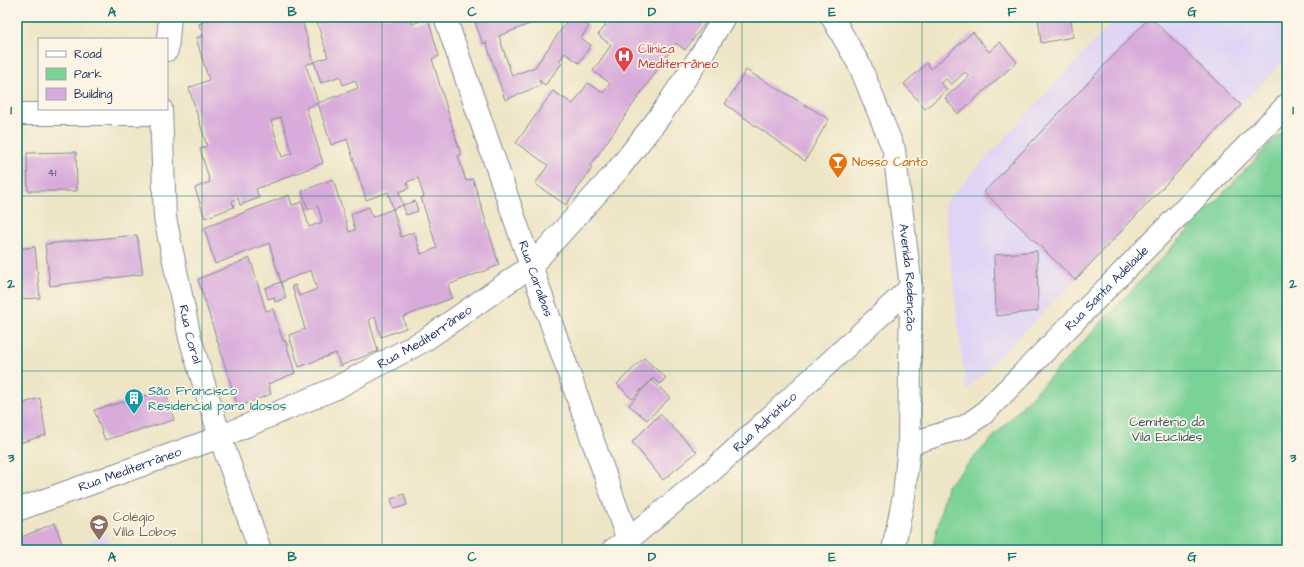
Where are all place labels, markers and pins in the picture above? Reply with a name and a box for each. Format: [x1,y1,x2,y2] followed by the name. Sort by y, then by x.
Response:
[638,40,719,73] place label: Clínica Mediterrâneo
[613,45,635,73] hospital icon: Clínica Mediterrâneo
[827,151,849,179] bar icon: Nosso Canto
[852,153,929,171] place label: Nosso Canto
[148,382,287,415] place label: São Francisco Residencial para Idosos
[123,387,145,415] building icon: São Francisco Residencial para Idosos
[113,508,177,541] place label: Colégio Villa Lobos
[88,513,110,541] school or university icon: Colégio Villa Lobos

